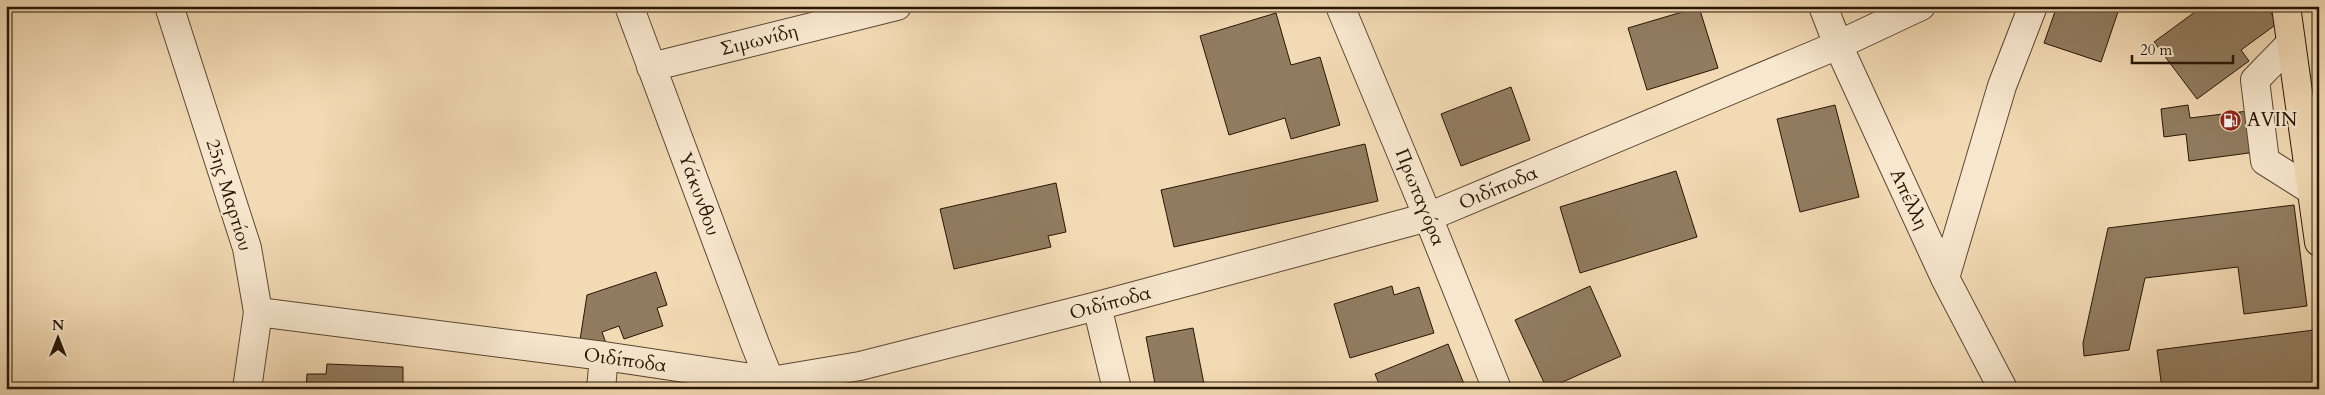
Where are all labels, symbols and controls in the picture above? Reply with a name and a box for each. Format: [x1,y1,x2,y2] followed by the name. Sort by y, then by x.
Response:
[718,18,800,62] street label: Σιμωνίδη
[2132,32,2234,64] scale bar
[2140,40,2172,60] text: 20 m
[2247,107,2297,133] place label: AVIN
[2219,108,2243,132] fuel station icon: AVIN
[200,136,258,254] street label: 25ης Μαρτίου
[1389,145,1451,250] street label: Πρωταγόρα
[672,149,726,239] street label: Υάκυνθου
[1455,160,1542,216] street label: Οιδίποδα
[1884,164,1934,234] street label: Απέλλη
[1067,280,1154,326] street label: Οιδίποδα
[32,312,82,362] north arrow
[52,316,64,335] text: N
[582,341,668,379] street label: Οιδίποδα

